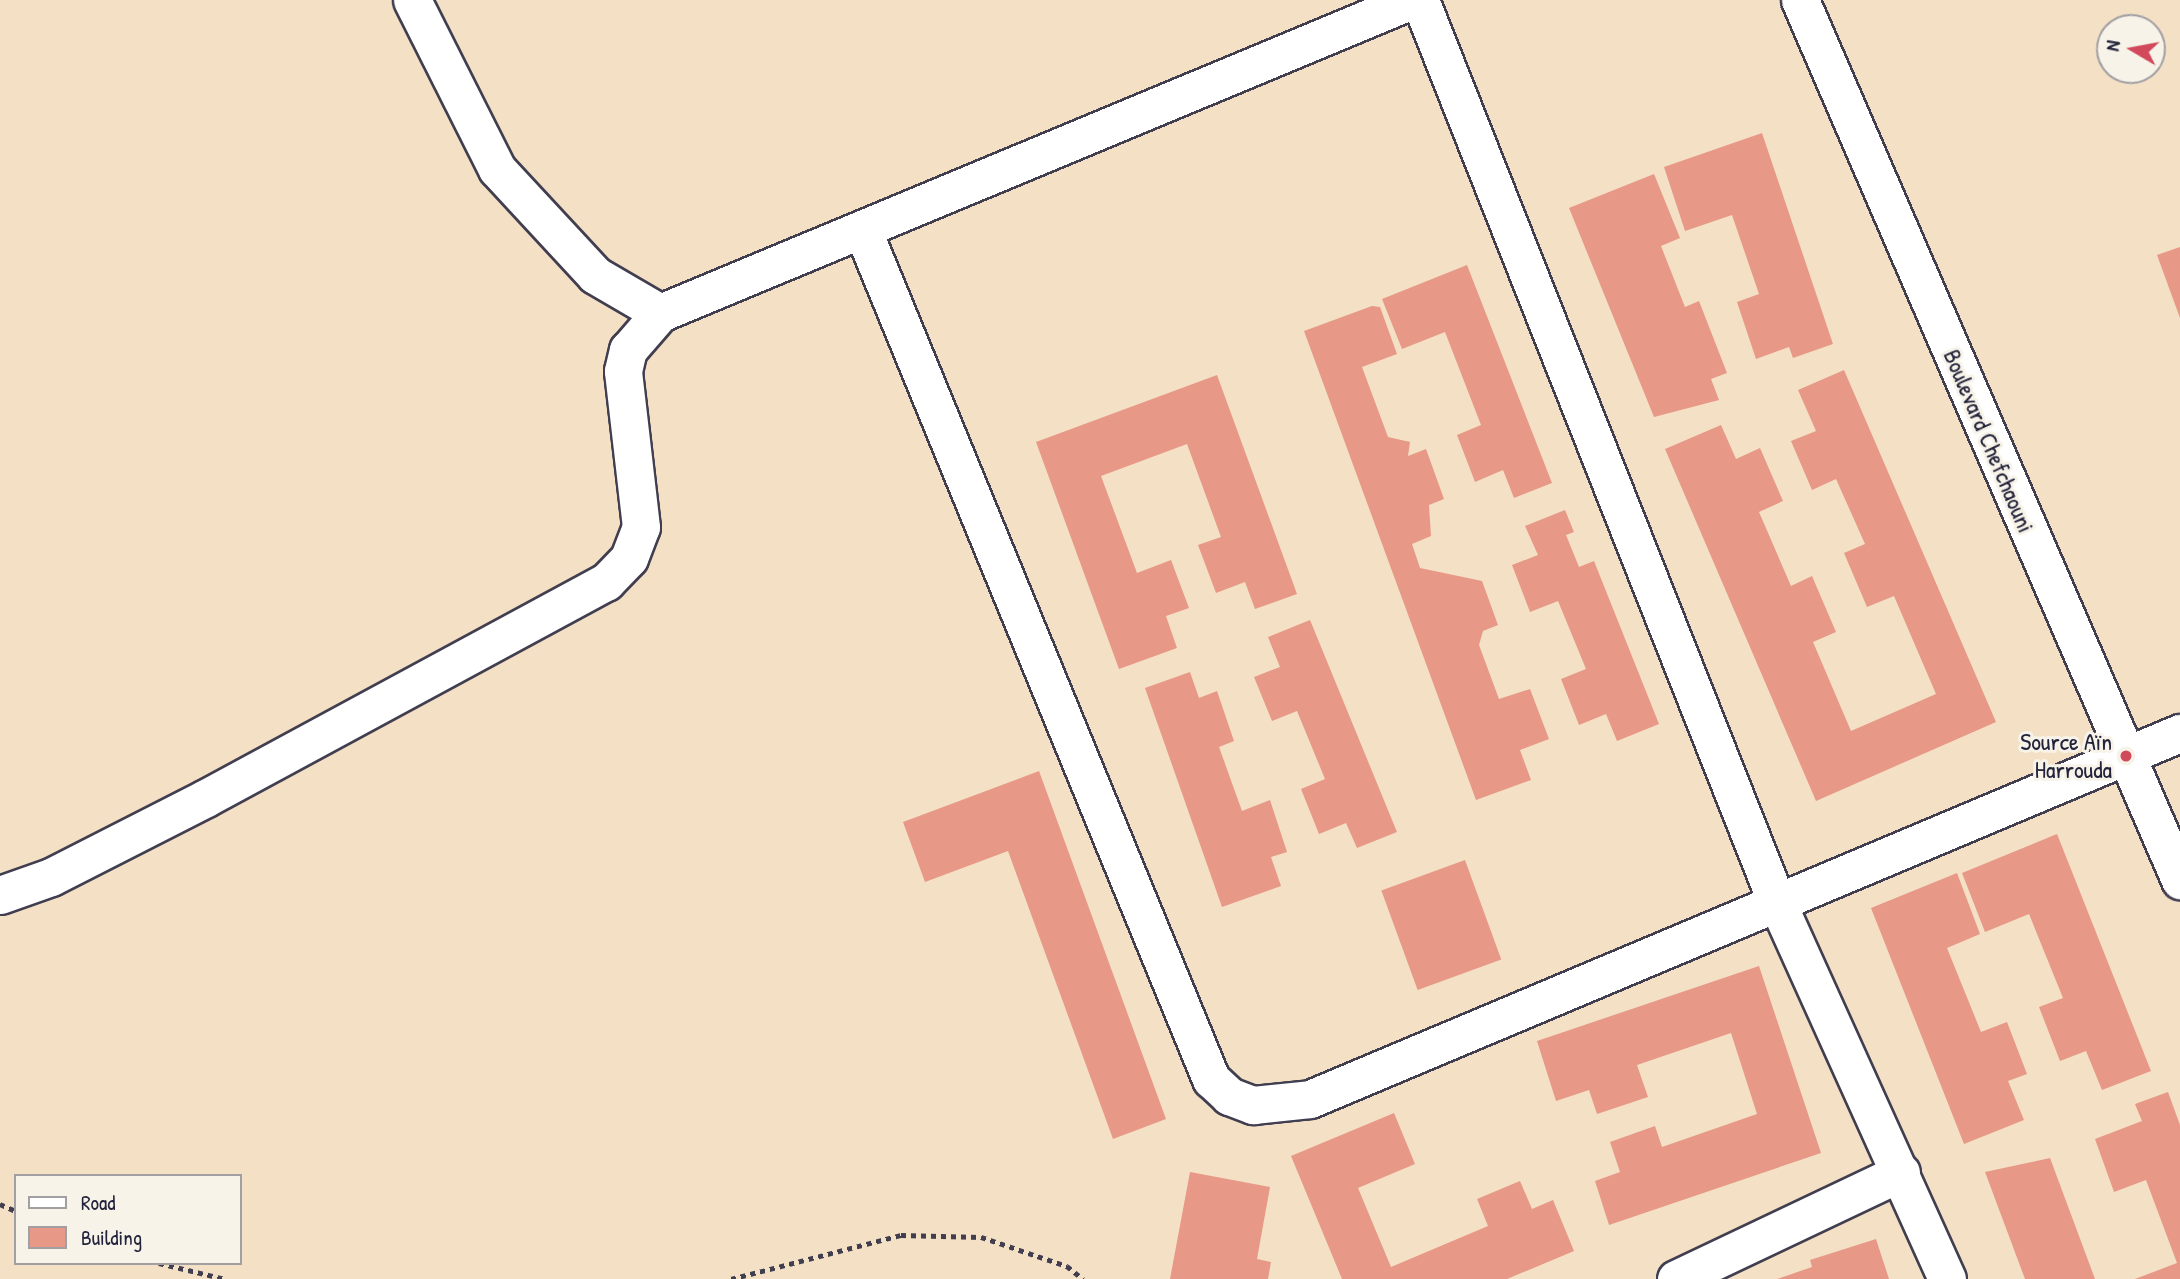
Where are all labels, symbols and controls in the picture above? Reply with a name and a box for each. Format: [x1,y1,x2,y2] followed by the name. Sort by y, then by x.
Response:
[2096,14,2166,84] north arrow
[2099,38,2126,53] text: N
[1937,345,2041,537] street label: Boulevard Chefchaouni
[2020,728,2112,784] place label: Source Aïn Harrouda
[2118,748,2134,764] marker: Source Aïn Harrouda
[14,1174,242,1265] legend
[81,1188,115,1217] text: Road
[81,1223,142,1252] text: Building

